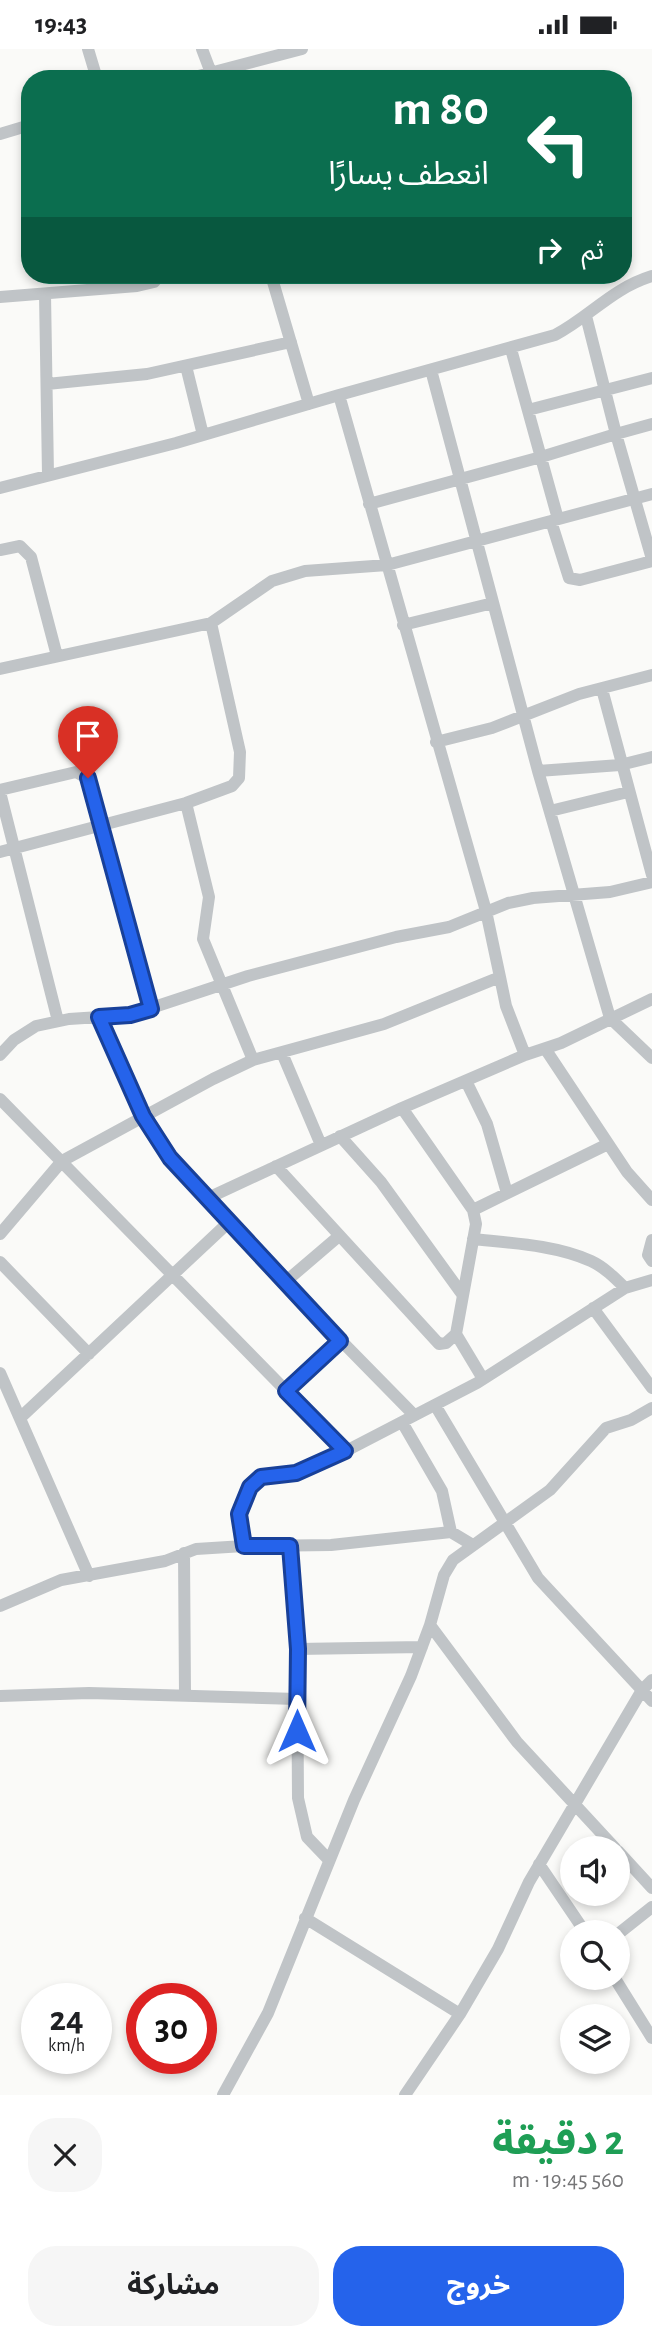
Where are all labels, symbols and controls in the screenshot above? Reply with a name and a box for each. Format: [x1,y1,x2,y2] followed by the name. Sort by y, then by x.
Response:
[35,11,87,37] text: 19:43
[392,85,489,134] text: 80 m
[513,98,604,189] icon: left
[328,158,489,190] text: انعطف يسارًا
[530,231,568,269] icon: right
[582,238,604,264] text: ثم
[58,706,118,778] pin
[69,717,107,755] icon: arrive
[260,1694,334,1768] position arrow
[560,1836,630,2074] map controls
[560,1836,630,1906] button: sound
[560,1920,630,1990] button: search
[126,1983,217,2074] speed limit sign: 30
[49,2002,84,2037] text: 24
[560,2004,630,2074] button: layers
[48,2037,85,2055] text: km/h
[28,2118,102,2192] button: close
[492,2120,624,2162] text: 2 دقيقة
[512,2169,624,2192] text: 560 m · 19:45
[28,2246,319,2326] button: مشاركة
[333,2246,624,2326] button: خروج

